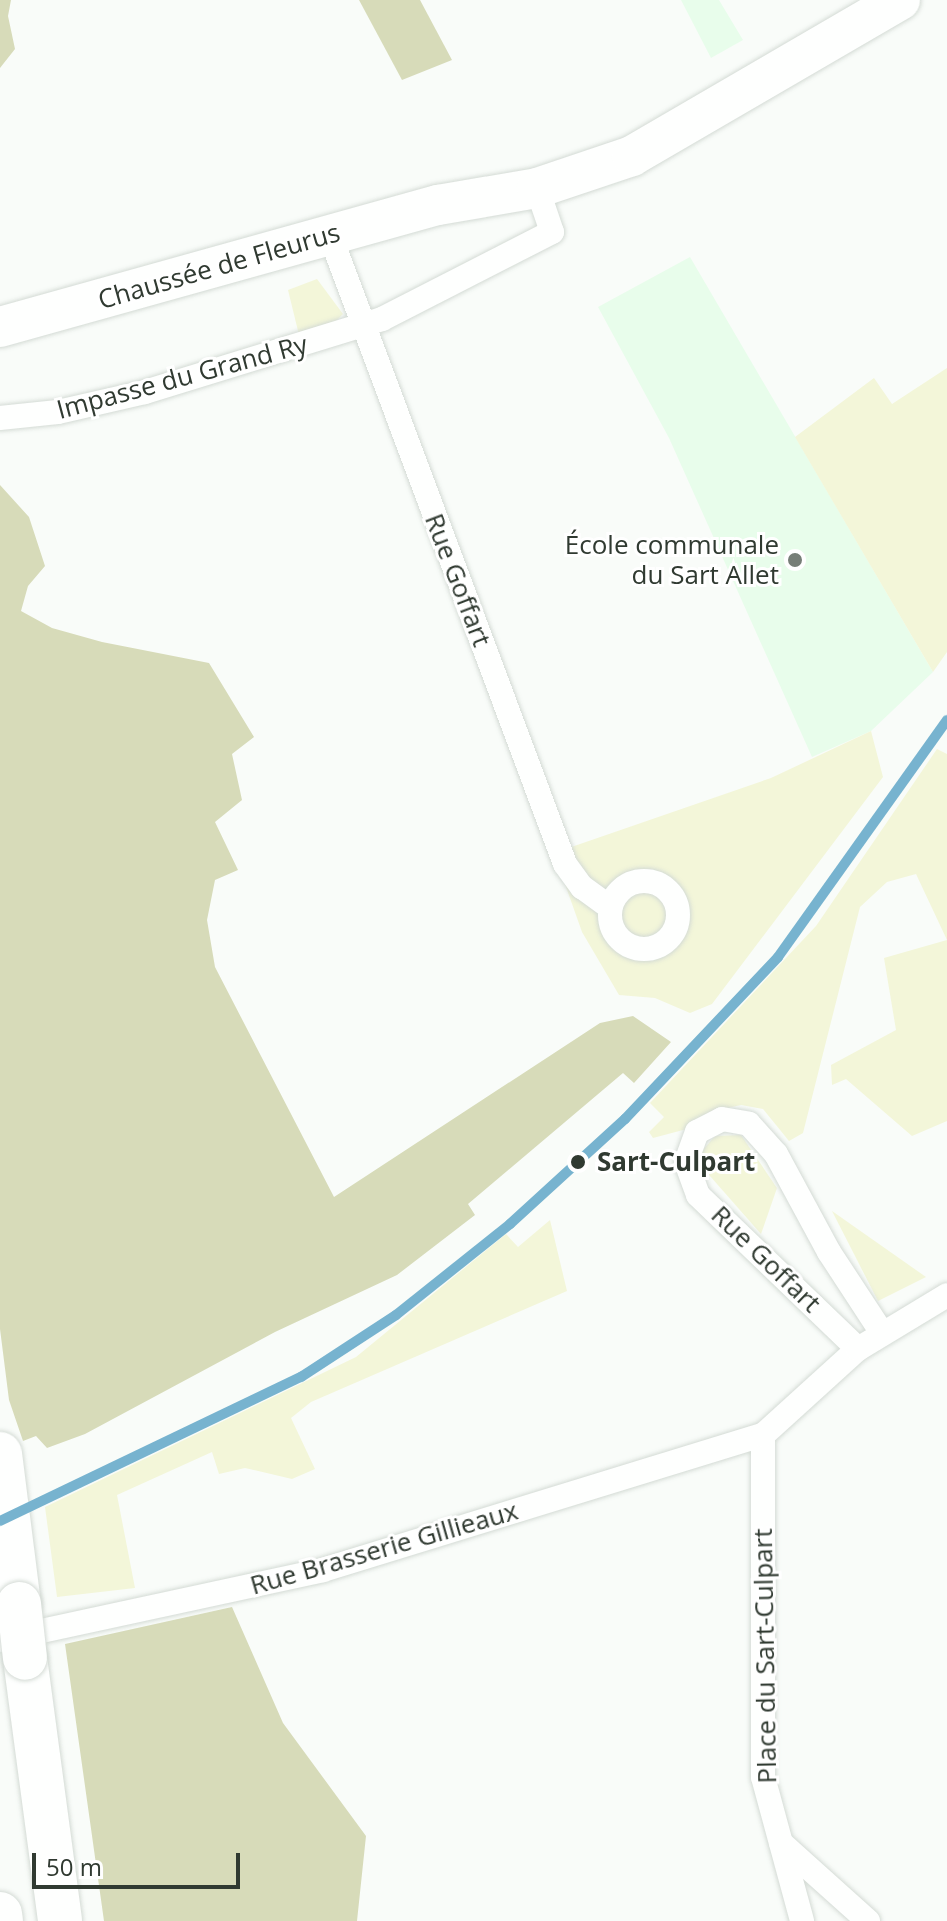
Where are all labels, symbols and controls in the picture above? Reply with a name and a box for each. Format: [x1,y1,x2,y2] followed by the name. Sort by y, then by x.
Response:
[94,217,344,315] street label: Chaussée de Fleurus
[53,329,311,425] street label: Impasse du Grand Ry
[418,509,498,651] street label: Rue Goffart
[565,529,779,590] place label: École communale du Sart Allet
[786,551,804,569] marker: École communale du Sart Allet
[597,1146,755,1178] place label: Sart-Culpart
[566,1150,590,1174] marker: Sart-Culpart
[705,1199,827,1319] street label: Rue Goffart
[247,1495,521,1601] street label: Rue Brasserie Gillieaux
[747,1528,783,1784] street label: Place du Sart-Culpart
[36,1837,244,1887] scale bar
[46,1850,102,1883] text: 50 m

